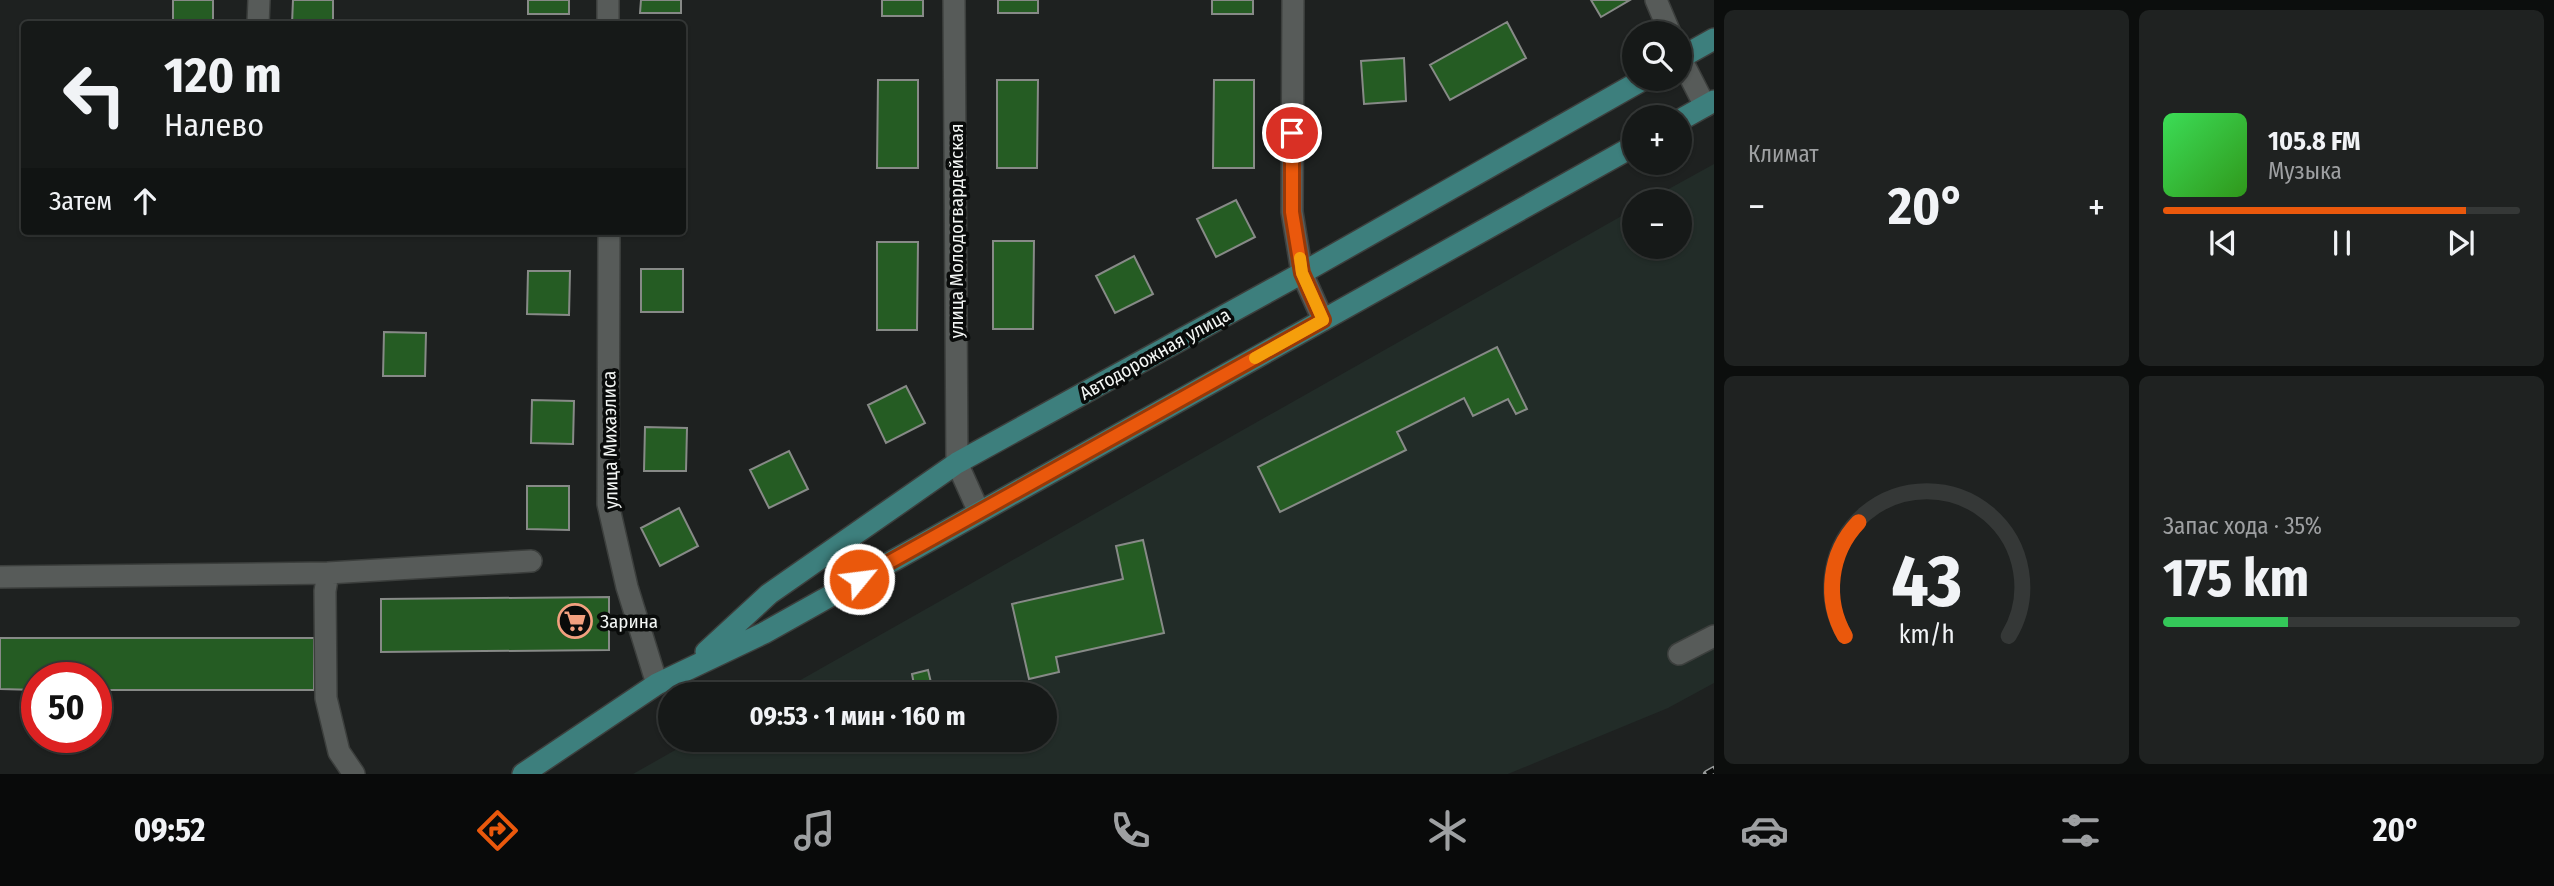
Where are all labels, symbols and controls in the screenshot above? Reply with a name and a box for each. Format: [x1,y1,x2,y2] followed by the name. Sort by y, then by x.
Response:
[1622,21,1692,259] map controls
[1622,21,1692,91] button: search
[164,46,282,105] text: 120 m
[49,49,140,140] icon: left
[1262,103,1322,163] pin
[1622,105,1692,175] button: +
[164,106,264,144] text: Налево
[1273,114,1311,152] icon: arrive
[945,123,968,339] street label: улица Молодогвардейская
[2268,126,2361,157] text: 105.8 FM
[1748,140,1819,168] text: Климат
[2268,157,2342,185] text: Музыка
[1888,175,1965,238] text: 20°
[126,182,164,220] icon: ahead
[1748,184,1765,230] text: −
[2088,184,2105,230] text: +
[49,186,112,217] text: Затем
[1622,189,1692,259] button: −
[2204,224,2242,262] icon: previous
[2323,224,2361,262] icon: pause
[2442,224,2480,262] icon: next
[1076,303,1234,405] street label: Автодорожная улица
[597,371,623,509] street label: улица Михаэлиса
[2163,512,2322,540] text: Запас хода · 35%
[1891,538,1962,625] text: 43
[822,542,896,616] position arrow
[2163,547,2309,610] text: 175 km
[556,602,594,640] supermarket icon: Зарина
[600,610,658,633] place label: Зарина
[1899,620,1954,650] text: km/h
[21,662,112,753] speed limit sign: 50
[749,701,966,732] text: 09:53 · 1 мин · 160 m
[473,806,522,855] icon: directions
[790,806,839,855] icon: music
[1106,806,1155,855] icon: phone
[1423,806,1472,855] icon: climate
[1740,806,1789,855] icon: car
[2056,806,2105,855] icon: filters
[134,811,205,849] text: 09:52
[2373,811,2420,849] text: 20°

